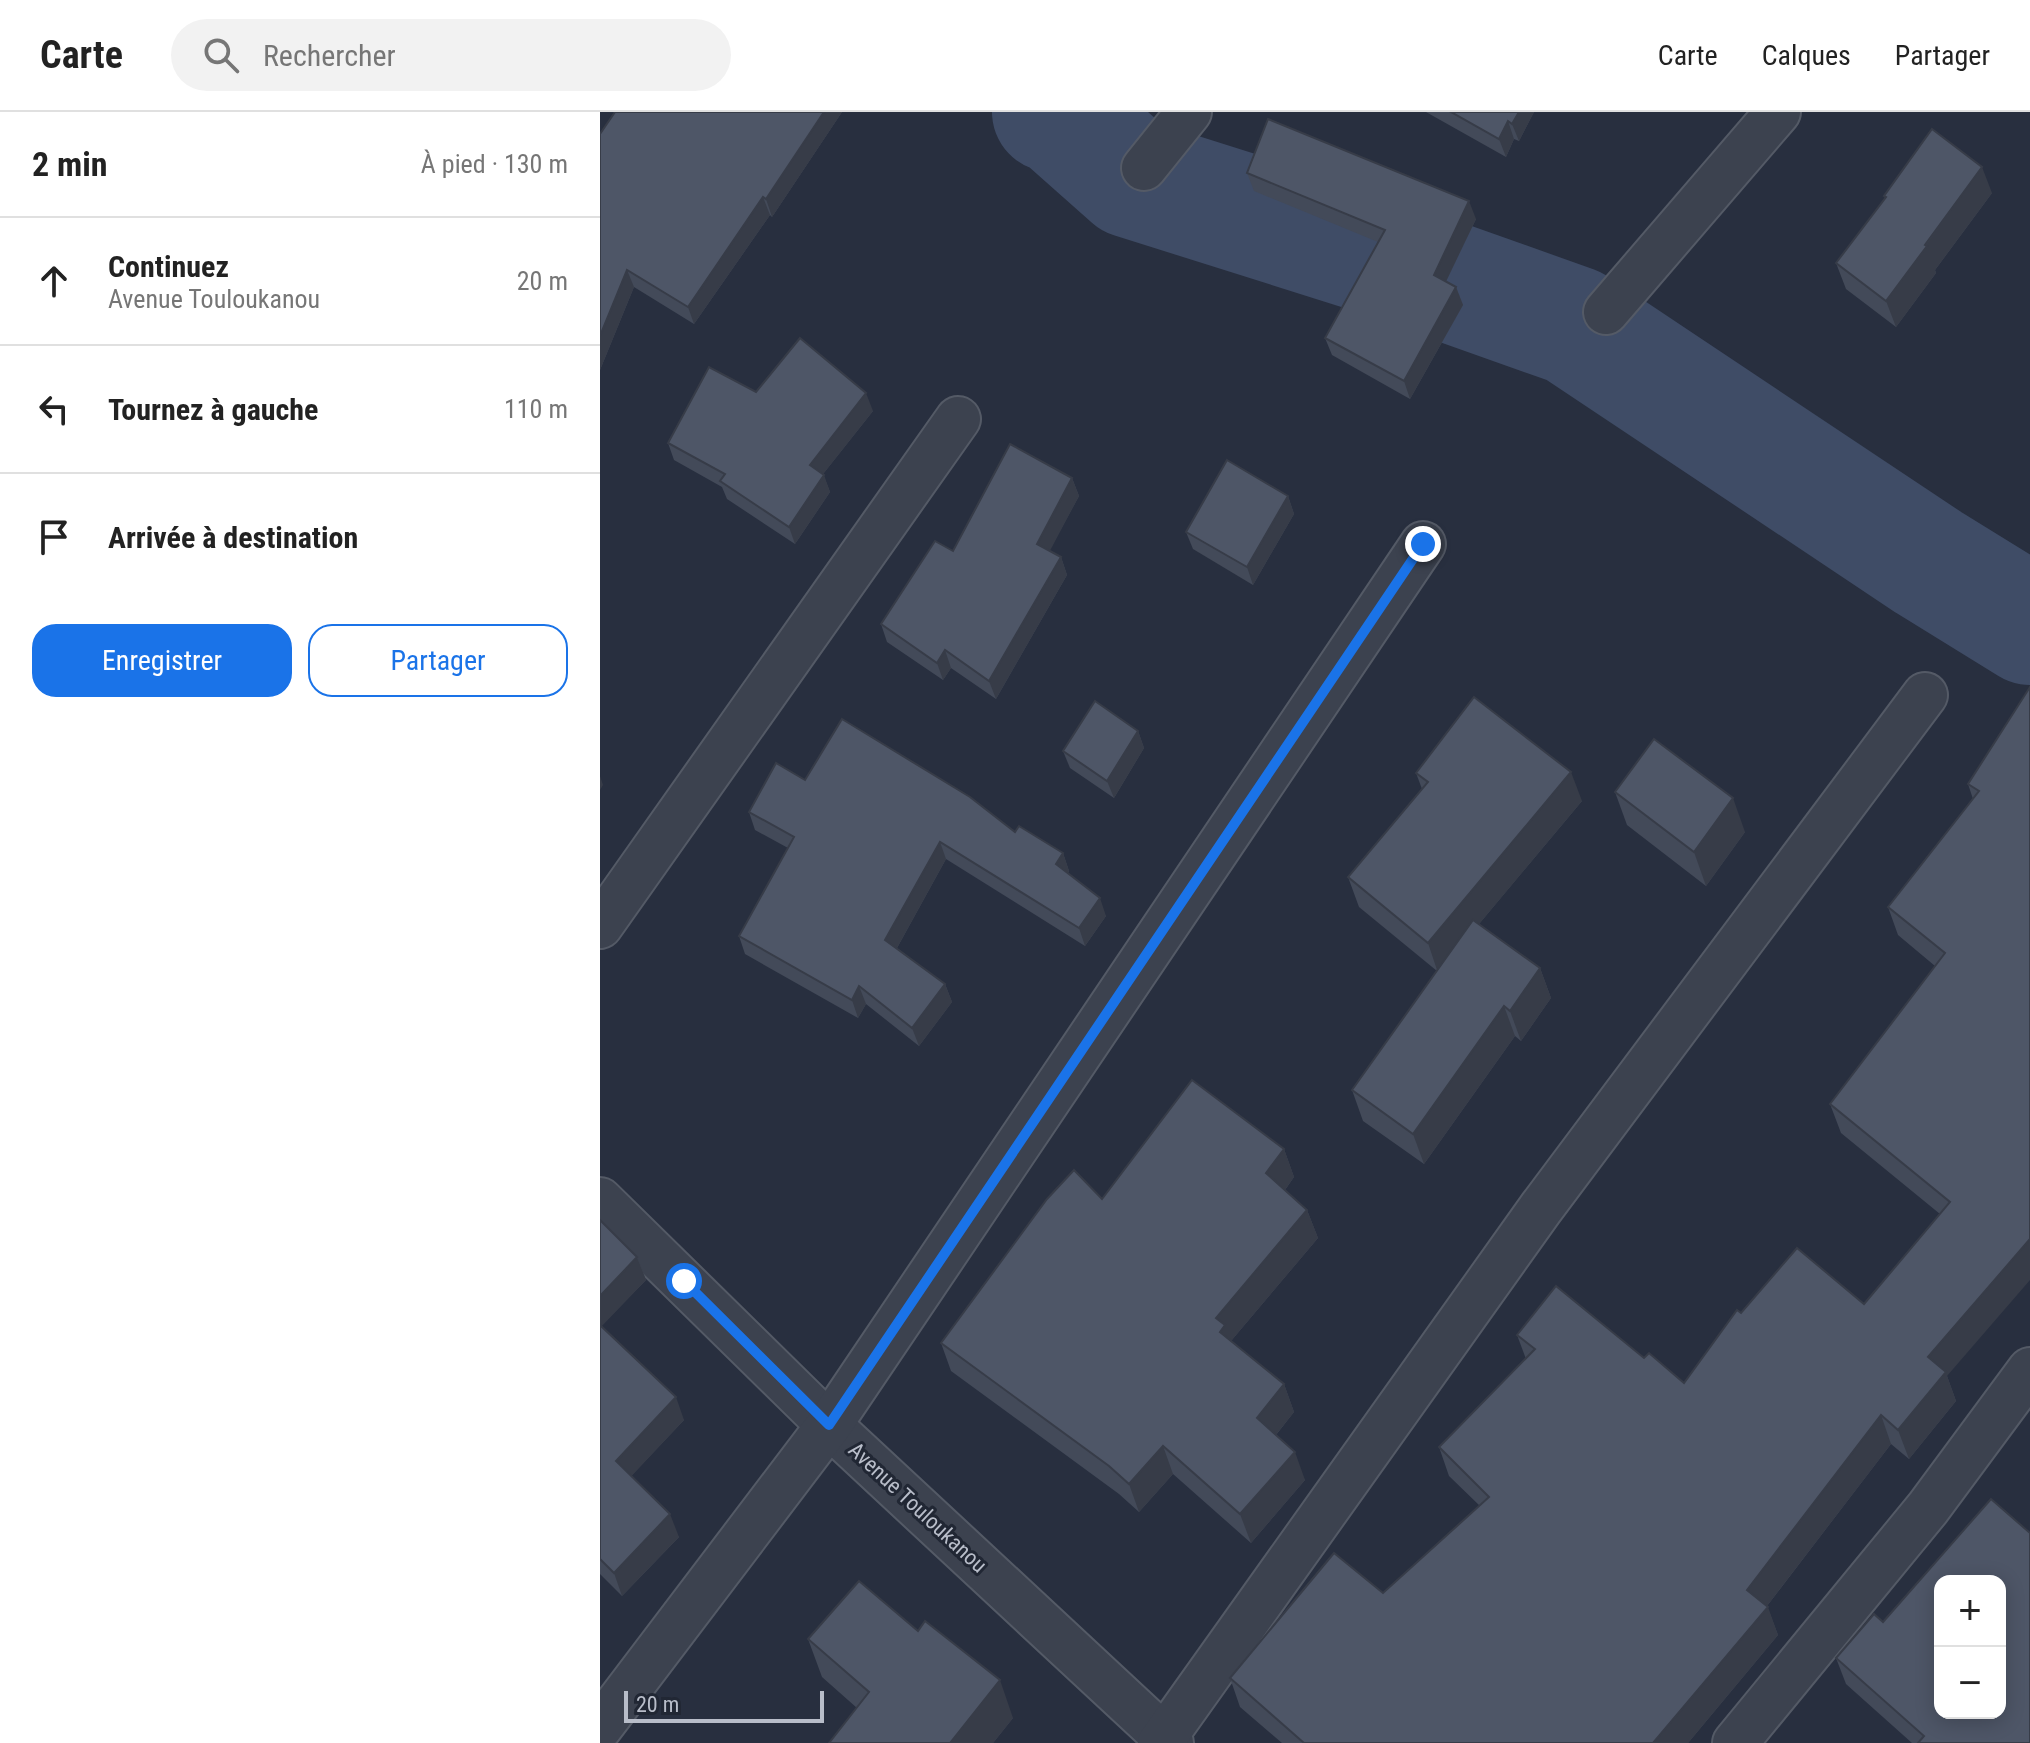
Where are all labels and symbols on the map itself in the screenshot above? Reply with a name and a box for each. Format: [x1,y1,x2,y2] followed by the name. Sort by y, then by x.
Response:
[1405,526,1441,562] route end
[666,1263,702,1299] route start
[843,1437,992,1578] street label: Avenue Touloukanou
[624,1687,824,1723] scale bar

